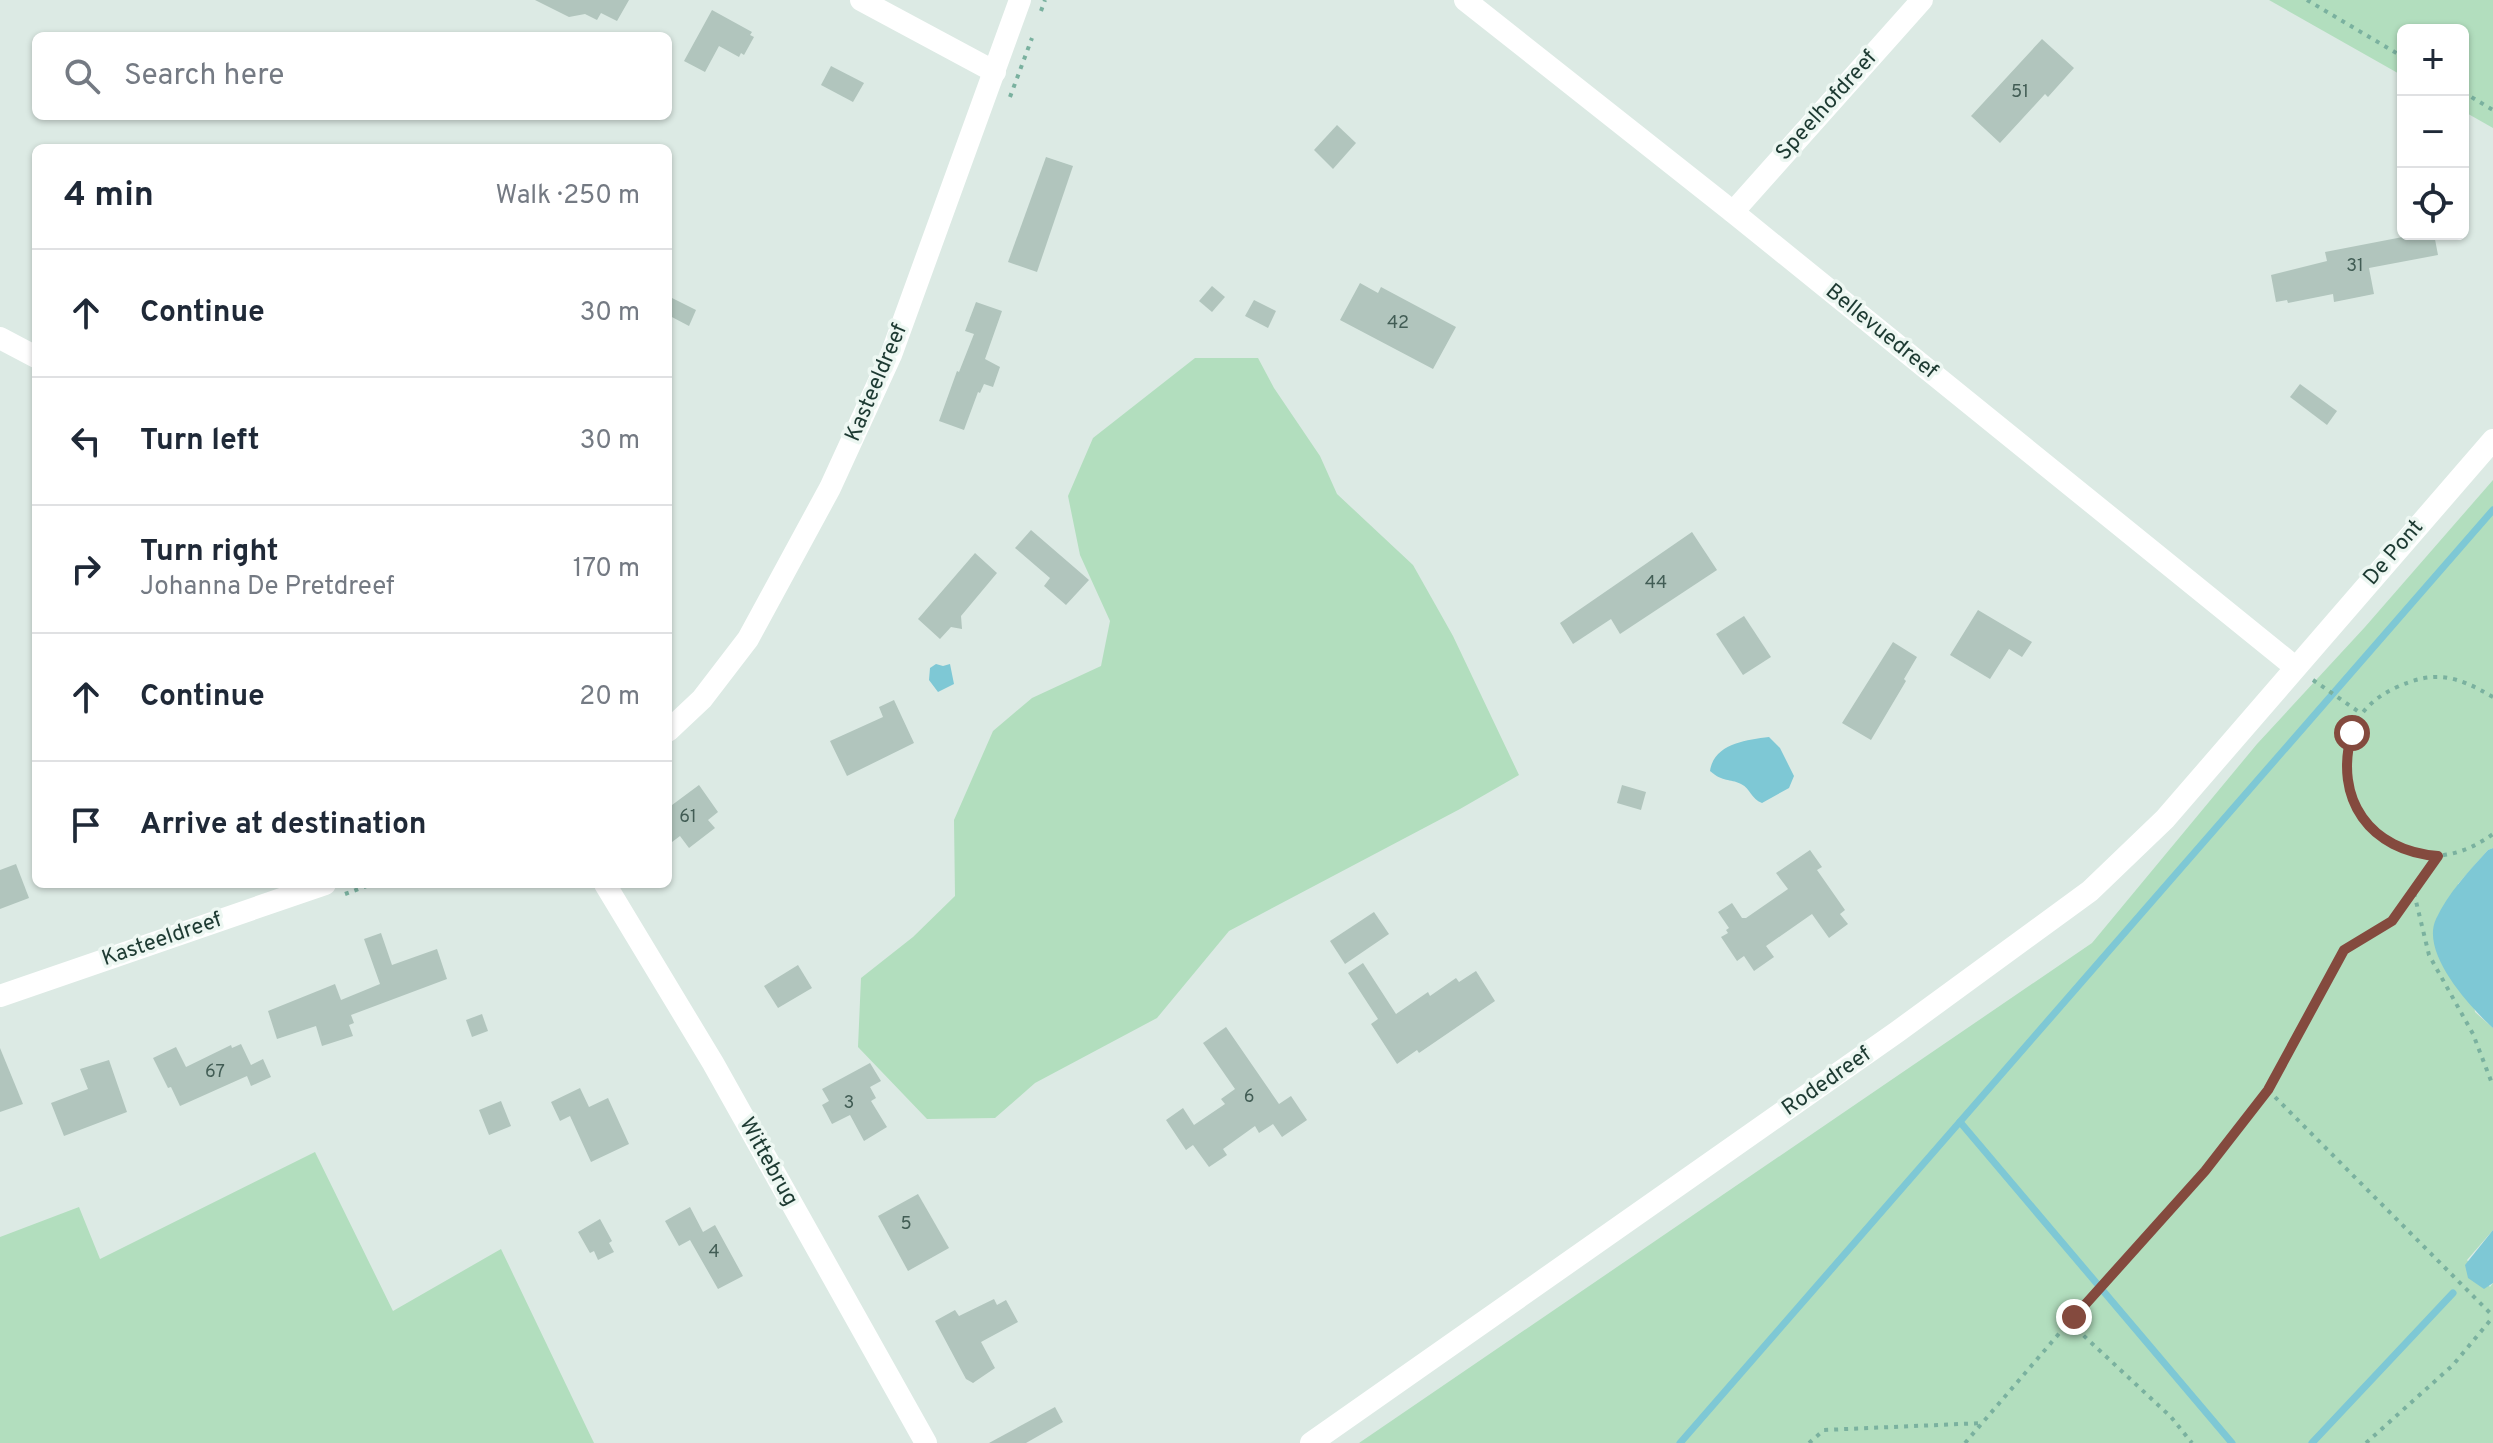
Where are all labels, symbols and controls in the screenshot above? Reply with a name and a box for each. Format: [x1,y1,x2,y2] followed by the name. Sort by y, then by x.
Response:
[2397,24,2469,240] map controls
[2397,24,2469,96] button: +
[32,32,672,120] search box
[1771,45,1883,167] street label: Speelhofdreef
[60,54,104,98] icon: search
[124,58,284,95] text: Search here
[2011,81,2029,104] house number: 51
[2397,96,2469,168] button: −
[2397,168,2469,240] button: locate
[64,175,154,218] text: 4 min
[495,180,640,213] text: Walk · 250 m
[2346,255,2364,278] house number: 31
[1819,279,1943,385] street label: Bellevuedreef
[64,291,108,335] icon: ahead
[140,295,265,332] text: Continue
[580,297,640,330] text: 30 m
[1387,312,1409,335] house number: 42
[840,320,914,446] street label: Kasteeldreef
[64,419,108,463] icon: left
[140,423,260,460] text: Turn left
[580,425,640,458] text: 30 m
[2358,515,2430,591] street label: De Pont
[140,534,278,571] text: Turn right
[64,547,108,591] icon: right
[573,553,640,586] text: 170 m
[140,571,394,604] text: Johanna De Pretdreef
[1645,572,1667,595] house number: 44
[64,675,108,719] icon: ahead
[140,679,265,716] text: Continue
[579,681,640,714] text: 20 m
[2334,715,2370,751] route start
[64,803,108,847] icon: arrive
[679,806,697,829] house number: 61
[140,807,426,844] text: Arrive at destination
[98,907,226,973] street label: Kasteeldreef
[1777,1042,1877,1122] street label: Rodedreef
[205,1061,225,1084] house number: 67
[1244,1086,1254,1109] house number: 6
[844,1092,854,1115] house number: 3
[733,1113,803,1211] street label: Wittebrug
[900,1213,912,1236] house number: 5
[708,1241,720,1264] house number: 4
[2056,1299,2092,1335] route end

